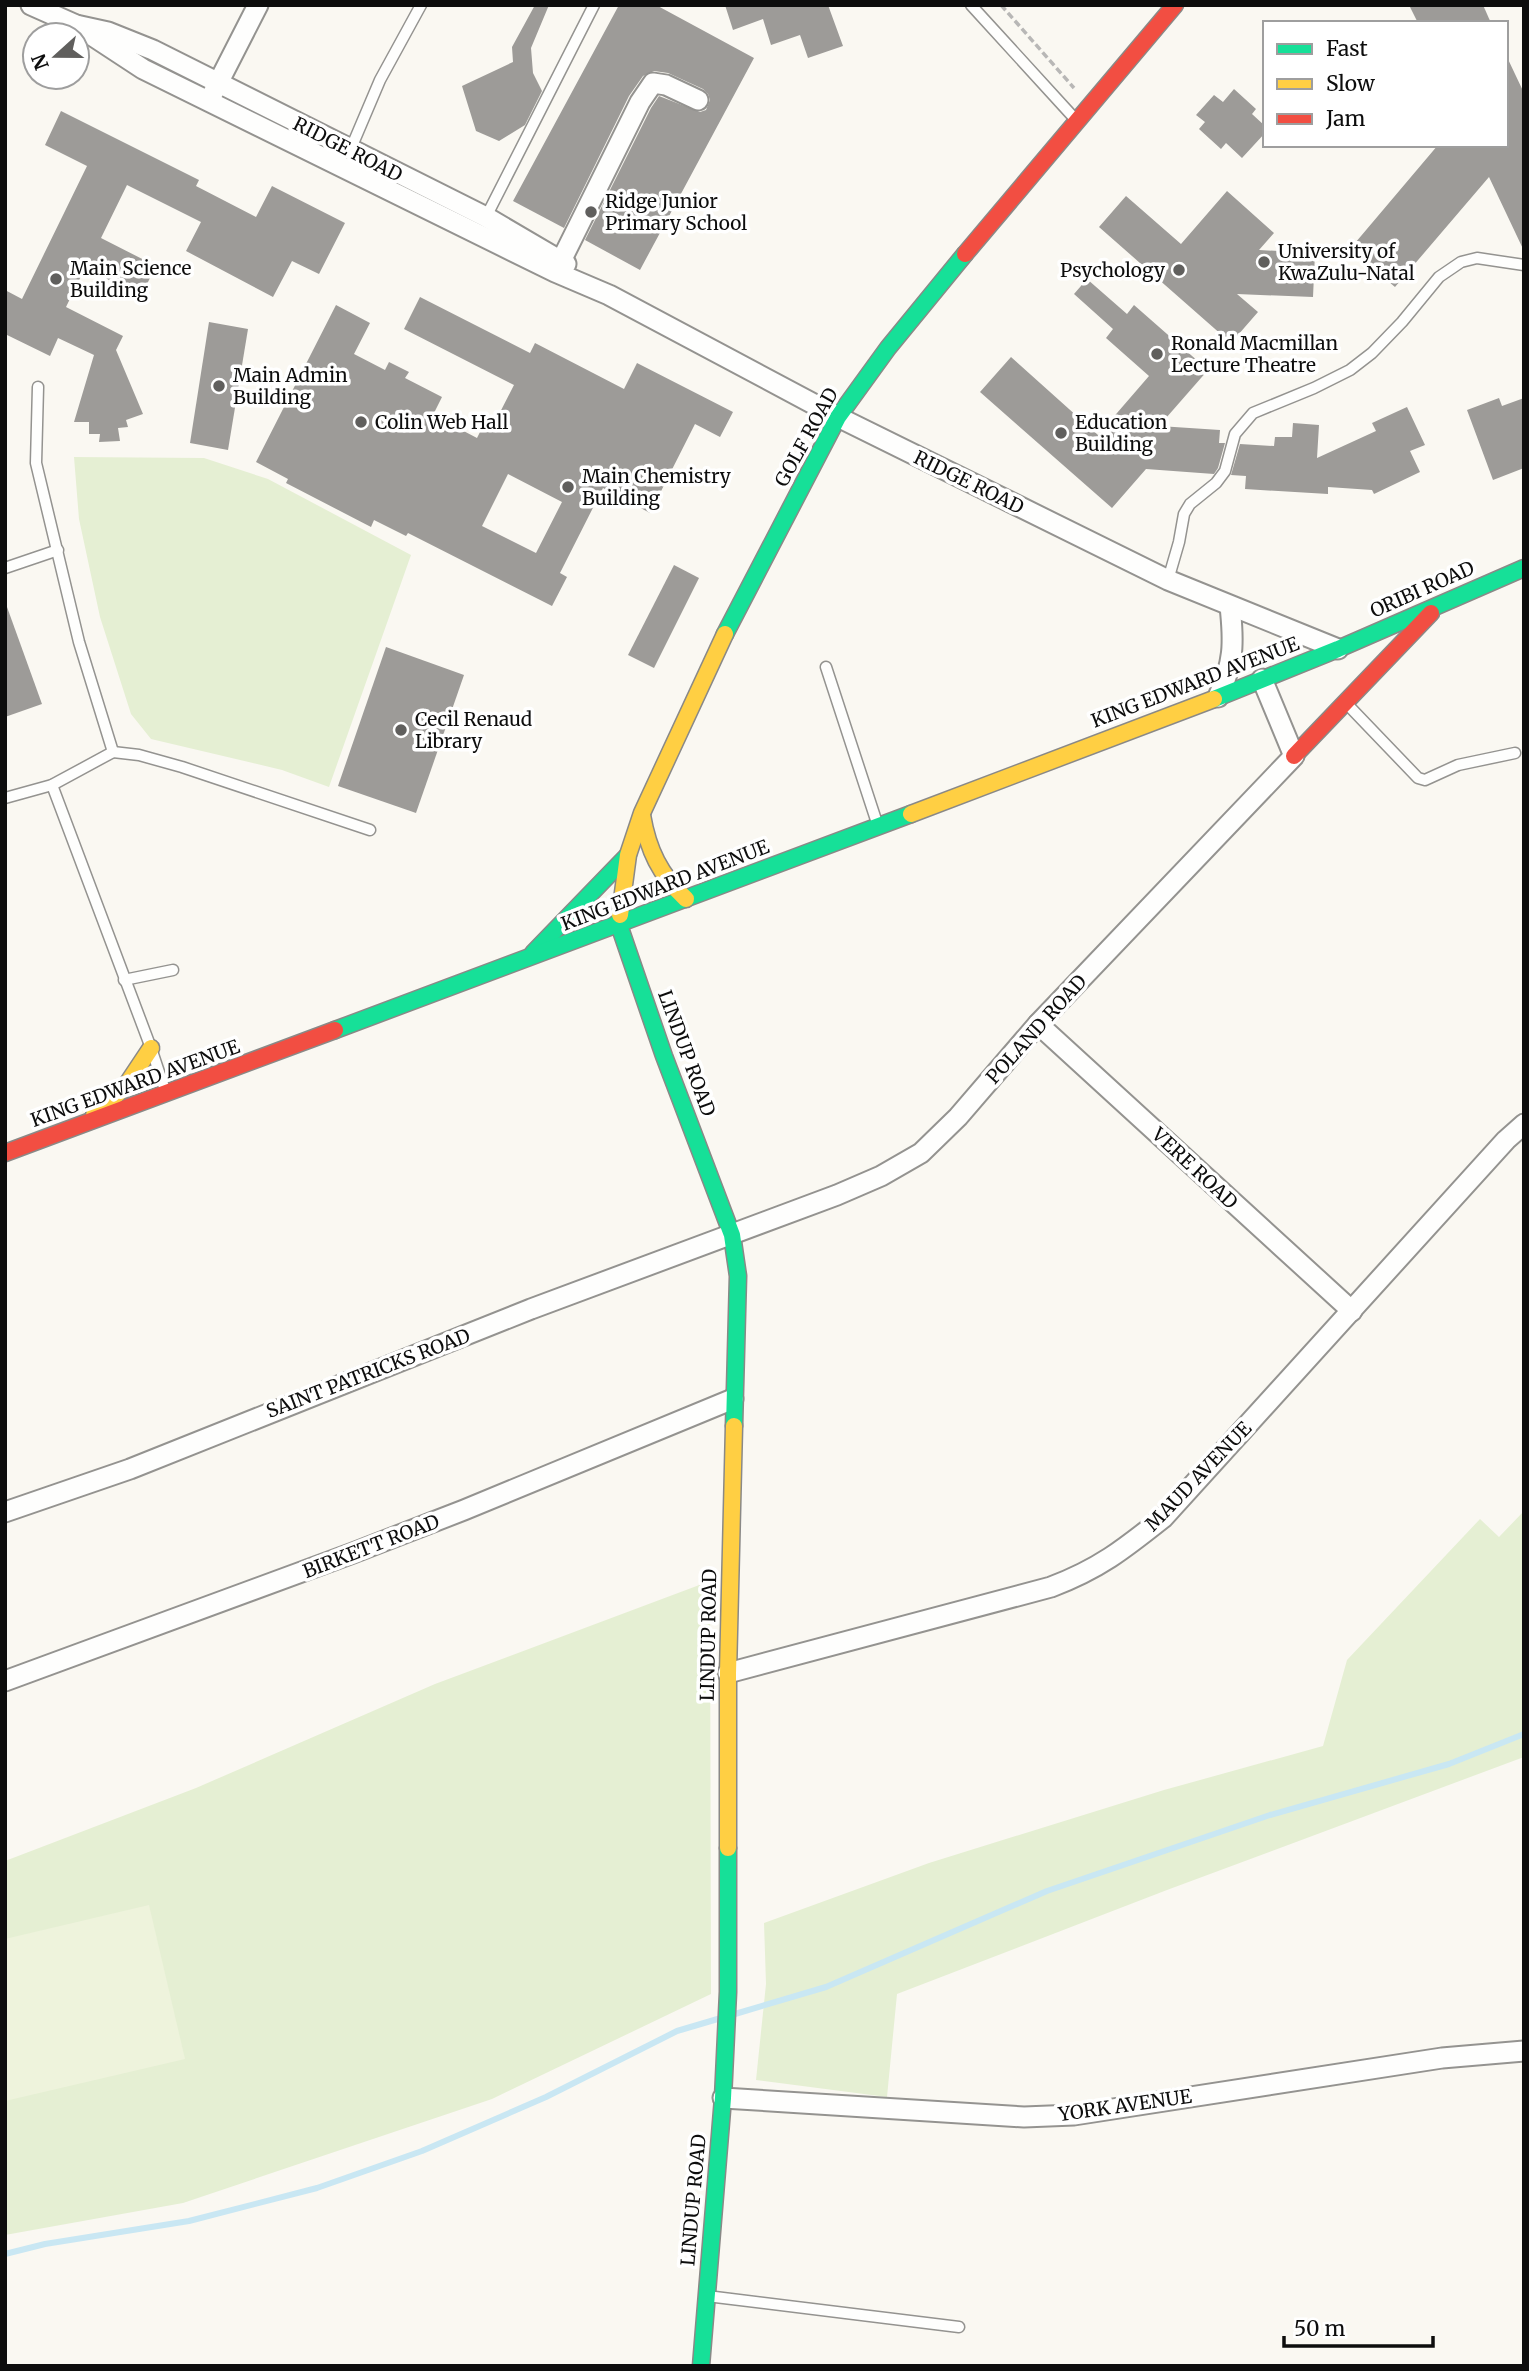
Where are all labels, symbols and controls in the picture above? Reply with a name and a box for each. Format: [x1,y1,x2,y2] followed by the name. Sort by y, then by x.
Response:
[21,21,91,91] north arrow
[1263,21,1508,147] legend
[1326,35,1368,62] text: Fast
[26,51,54,73] text: N
[1326,70,1375,97] text: Slow
[1325,105,1365,132] text: Jam
[289,111,407,187] street label: RIDGE ROAD
[605,189,747,235] place label: Ridge Junior Primary School
[583,204,599,220] marker: Ridge Junior Primary School
[1278,239,1415,285] place label: University of KwaZulu-Natal
[1256,254,1272,270] marker: University of KwaZulu-Natal
[70,256,191,302] place label: Main Science Building
[1060,258,1165,282] place label: Psychology
[1171,262,1187,278] marker: Psychology
[48,271,64,287] marker: Main Science Building
[1171,331,1338,377] place label: Ronald Macmillan Lecture Theatre
[1149,346,1165,362] marker: Ronald Macmillan Lecture Theatre
[233,363,348,409] place label: Main Admin Building
[211,378,227,394] marker: Main Admin Building
[769,383,843,491] street label: GOLF ROAD
[375,410,508,434] place label: Colin Web Hall
[1075,410,1168,456] place label: Education Building
[353,414,369,430] marker: Colin Web Hall
[1053,425,1069,441] marker: Education Building
[910,445,1028,519] street label: RIDGE ROAD
[582,464,731,510] place label: Main Chemistry Building
[560,479,576,495] marker: Main Chemistry Building
[1366,555,1478,623] street label: ORIBI ROAD
[1088,631,1302,733] street label: KING EDWARD AVENUE
[415,707,532,753] place label: Cecil Renaud Library
[393,722,409,738] marker: Cecil Renaud Library
[558,834,772,936] street label: KING EDWARD AVENUE
[981,969,1091,1089] street label: POLAND ROAD
[653,987,721,1119] street label: LINDUP ROAD
[27,1034,243,1132] street label: KING EDWARD AVENUE
[1146,1121,1243,1214] street label: VERE ROAD
[263,1323,473,1423] street label: SAINT PATRICKS ROAD
[1140,1416,1256,1536] street label: MAUD AVENUE
[299,1509,443,1583] street label: BIRKETT ROAD
[695,1569,721,1701] street label: LINDUP ROAD
[1056,2084,1193,2126] street label: YORK AVENUE
[675,2133,711,2267] street label: LINDUP ROAD
[1284,2304,1433,2348] scale bar
[1294,2315,1345,2342] text: 50 m

